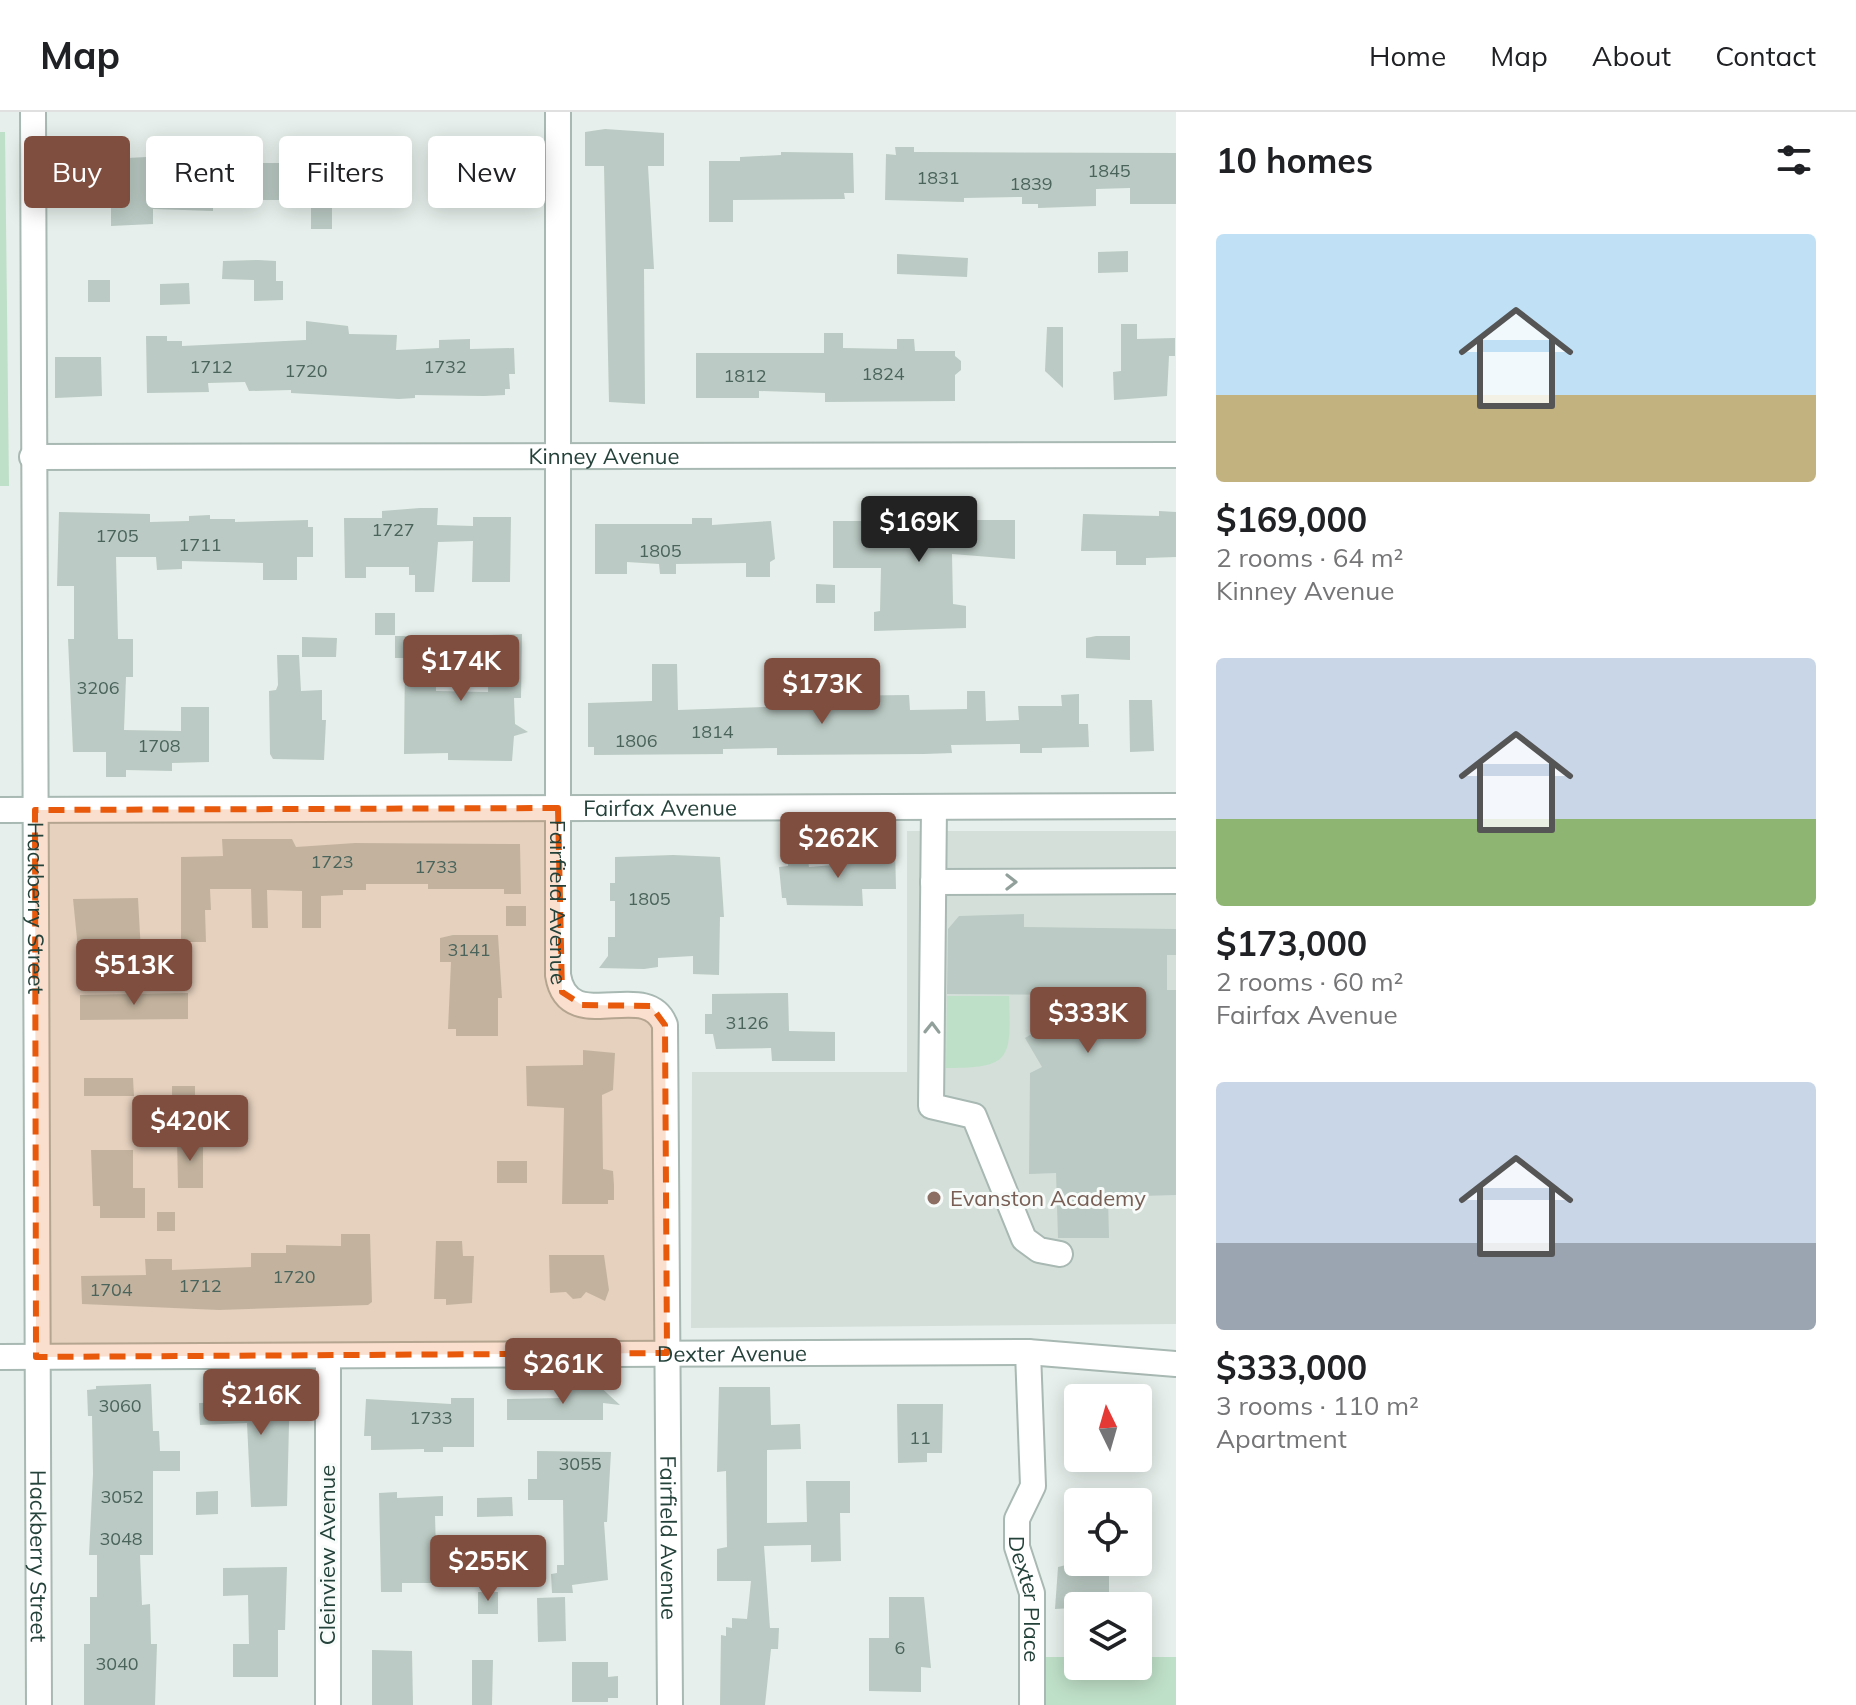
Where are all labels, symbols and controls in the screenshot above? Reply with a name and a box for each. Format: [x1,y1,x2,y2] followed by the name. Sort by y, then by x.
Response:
[40,31,120,79] text: Map
[1369,38,1446,73] text: Home
[1490,38,1548,73] text: Map
[1592,38,1671,73] text: About
[1715,38,1816,73] text: Contact
[24,136,130,208] chip: Buy
[146,136,263,208] chip: Rent
[279,136,412,208] chip: Filters
[428,136,545,208] chip: New
[1772,138,1816,182] icon: filters
[1216,139,1373,182] text: 10 homes
[1087,159,1131,182] house number: 1845
[916,166,960,189] house number: 1831
[1009,172,1053,195] house number: 1839
[1444,286,1588,430] icon: home
[189,355,233,378] house number: 1712
[423,355,467,378] house number: 1732
[284,359,328,382] house number: 1720
[861,362,905,385] house number: 1824
[723,364,767,387] house number: 1812
[528,442,680,470] street label: Kinney Avenue
[863,496,975,564] pin: $169K
[1216,498,1367,541] text: $169,000
[879,505,959,538] text: $169K
[371,518,415,541] house number: 1727
[95,524,139,547] house number: 1705
[178,533,222,556] house number: 1711
[638,539,682,562] house number: 1805
[1216,541,1403,574] text: 2 rooms · 64 m²
[1216,574,1394,607] text: Kinney Avenue
[405,635,517,703] pin: $174K
[421,644,501,677] text: $174K
[766,658,878,726] pin: $173K
[782,667,862,700] text: $173K
[76,676,120,699] house number: 3206
[1444,710,1588,854] icon: home
[690,720,734,743] house number: 1814
[614,729,658,752] house number: 1806
[137,734,181,757] house number: 1708
[583,793,737,822] street label: Fairfax Avenue
[782,812,894,880] pin: $262K
[544,820,574,987] street label: Fairfield Avenue
[798,821,878,854] text: $262K
[22,822,50,995] street label: Hackberry Street
[310,850,354,873] house number: 1723
[414,855,458,878] house number: 1733
[1005,873,1018,891] one-way arrow
[627,887,671,910] house number: 1805
[1216,922,1367,965] text: $173,000
[447,938,491,961] house number: 3141
[78,939,190,1007] pin: $513K
[94,948,174,981] text: $513K
[1216,965,1403,998] text: 2 rooms · 60 m²
[1032,987,1144,1055] pin: $333K
[1048,996,1128,1029] text: $333K
[1216,998,1398,1031] text: Fairfax Avenue
[725,1011,769,1034] house number: 3126
[923,1021,941,1034] one-way arrow
[134,1095,246,1163] pin: $420K
[150,1104,230,1137] text: $420K
[1444,1134,1588,1278] icon: home
[950,1184,1146,1212] place label: Evanston Academy
[925,1189,943,1207] marker: Evanston Academy
[272,1265,316,1288] house number: 1720
[178,1274,222,1297] house number: 1712
[89,1278,133,1301] house number: 1704
[507,1338,619,1406] pin: $261K
[657,1339,807,1368] street label: Dexter Avenue
[1216,1346,1367,1389] text: $333,000
[523,1347,603,1380] text: $261K
[205,1369,317,1437] pin: $216K
[221,1378,301,1411] text: $216K
[1064,1384,1152,1472] north arrow
[1064,1384,1152,1680] map controls
[1216,1389,1419,1422] text: 3 rooms · 110 m²
[98,1394,142,1417] house number: 3060
[409,1406,453,1429] house number: 1733
[1216,1422,1347,1455] text: Apartment
[909,1426,931,1449] house number: 11
[558,1452,602,1475] house number: 3055
[654,1455,683,1620] street label: Fairfield Avenue
[313,1465,341,1645] street label: Cleinview Avenue
[24,1470,53,1643] street label: Hackberry Street
[100,1485,144,1508] house number: 3052
[1064,1488,1152,1576] button: locate
[99,1527,143,1550] house number: 3048
[432,1535,544,1603] pin: $255K
[1003,1536,1046,1662] street label: Dexter Place
[448,1544,528,1577] text: $255K
[1064,1592,1152,1680] button: layers
[895,1636,905,1659] house number: 6
[95,1652,139,1675] house number: 3040

